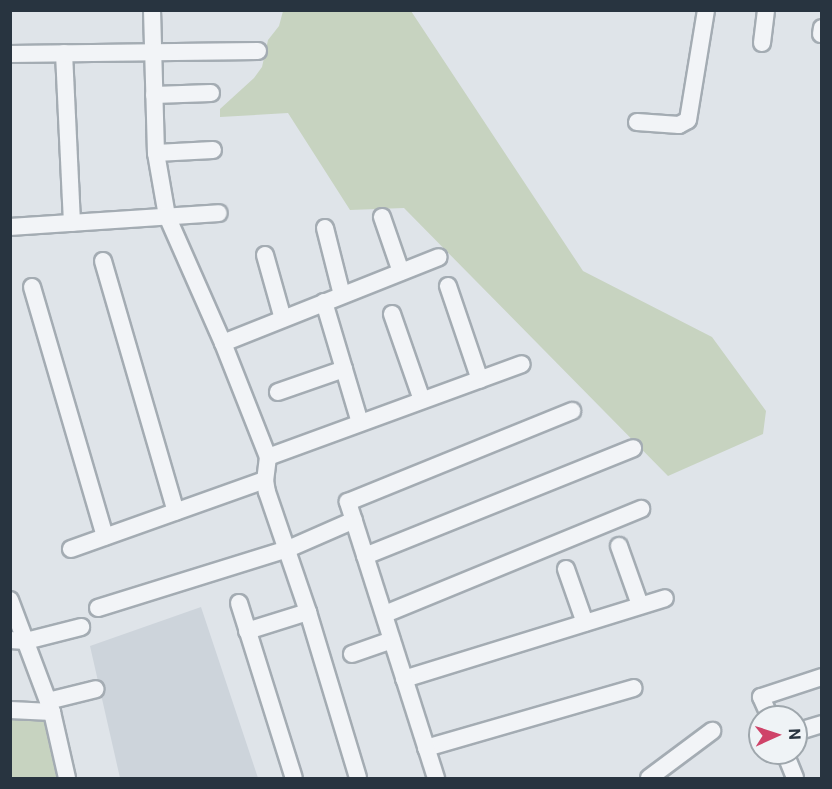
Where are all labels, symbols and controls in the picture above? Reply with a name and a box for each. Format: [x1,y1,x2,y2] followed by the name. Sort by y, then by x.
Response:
[748,705,808,765] north arrow
[785,728,804,740] text: N

